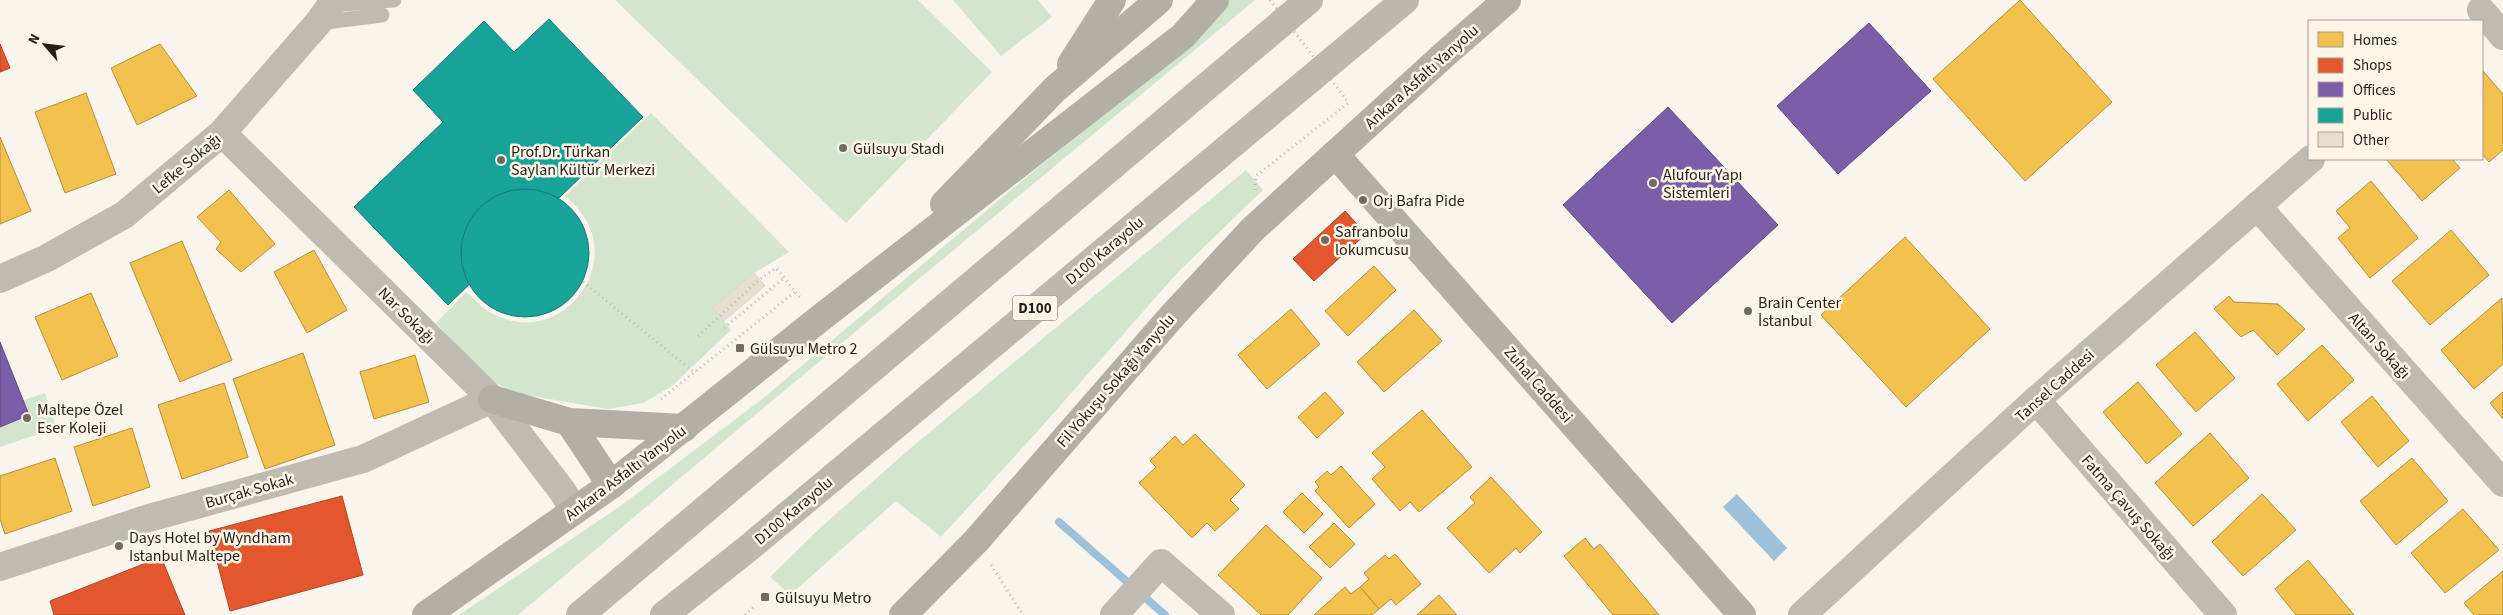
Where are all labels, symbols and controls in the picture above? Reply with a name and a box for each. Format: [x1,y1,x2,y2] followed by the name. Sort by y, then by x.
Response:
[1360,19,1484,134] street label: Ankara Asfaltı Yanyolu
[20,20,70,70] north arrow
[2308,20,2483,160] legend
[2353,30,2397,51] text: Homes
[23,31,45,48] text: N
[2353,55,2392,76] text: Shops
[2353,80,2396,101] text: Offices
[2353,105,2392,126] text: Public
[147,128,226,199] street label: Lefke Sokağı
[2353,130,2390,151] text: Other
[853,138,945,160] place label: Gülsuyu Stadı
[511,141,655,181] place label: Prof.Dr. Türkan Saylan Kültür Merkezi
[837,142,849,154] marker: Gülsuyu Stadı
[495,154,507,166] marker: Prof.Dr. Türkan Saylan Kültür Merkezi
[1663,164,1743,204] place label: Alufour Yapı Sistemleri
[1647,177,1659,189] marker: Alufour Yapı Sistemleri
[1373,190,1465,212] place label: Orj Bafra Pide
[1357,194,1369,206] marker: Orj Bafra Pide
[1061,211,1149,290] street label: D100 Karayolu
[1335,221,1409,261] place label: Safranbolu lokumcusu
[1319,234,1331,246] marker: Safranbolu lokumcusu
[373,282,440,349] street label: Nar Sokağı
[1758,292,1841,332] place label: Brain Center İstanbul
[1012,296,1058,320] road number: D100
[1742,305,1754,317] marker: Brain Center İstanbul
[2343,307,2415,384] street label: Altan Sokağı
[1052,309,1180,452] street label: Fil Yokuşu Sokağı Yanyolu
[750,338,858,360] place label: Gülsuyu Metro 2
[734,342,746,354] marker: Gülsuyu Metro 2
[1499,342,1578,428] street label: Zuhal Caddesi
[2010,344,2099,427] street label: Tansel Caddesi
[37,399,123,439] place label: Maltepe Özel Eser Koleji
[21,412,33,424] marker: Maltepe Özel Eser Koleji
[560,420,691,526] street label: Ankara Asfaltı Yanyolu
[2076,450,2180,565] street label: Fatma Çavuş Sokağı
[203,468,296,514] street label: Burçak Sokak
[750,471,838,550] street label: D100 Karayolu
[129,527,291,567] place label: Days Hotel by Wyndham Istanbul Maltepe
[113,540,125,552] marker: Days Hotel by Wyndham Istanbul Maltepe
[775,587,871,609] place label: Gülsuyu Metro
[759,591,771,603] marker: Gülsuyu Metro

